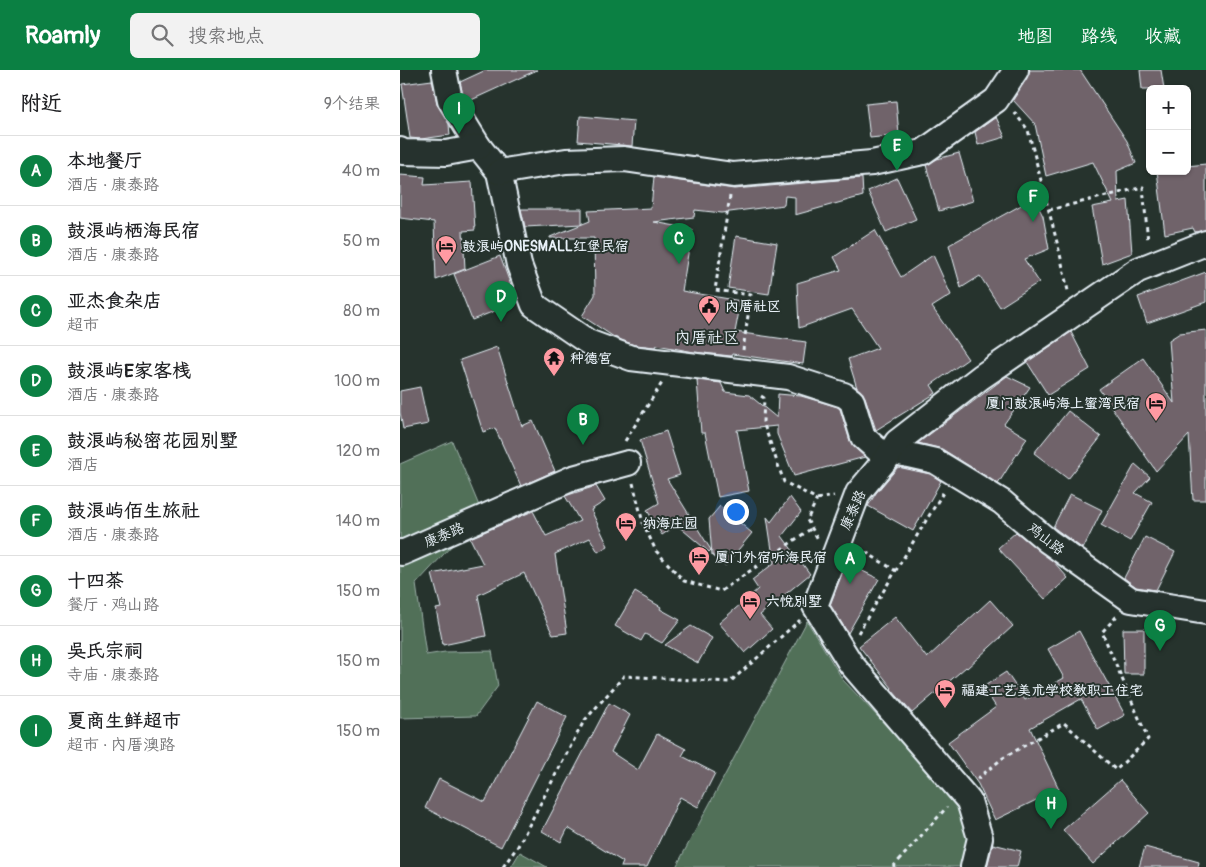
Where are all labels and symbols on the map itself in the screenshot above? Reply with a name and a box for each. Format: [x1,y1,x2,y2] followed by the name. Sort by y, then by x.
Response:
[443,93,475,134] pin: I
[881,130,913,171] pin: E
[1017,181,1049,222] pin: F
[663,223,695,264] pin: C
[434,234,458,265] hotel icon: 鼓浪屿ONESMALL红堡民宿
[462,238,629,255] place label: 鼓浪屿ONESMALL红堡民宿
[485,281,517,322] pin: D
[697,294,721,325] public building icon: 内厝社区
[725,298,781,315] place label: 内厝社区
[675,328,739,348] district label: 内厝社区
[542,346,566,377] temple icon: 种德宫
[570,350,612,367] place label: 种德宫
[1144,391,1168,422] hotel icon: 厦门鼓浪屿海上蜜湾民宿
[986,395,1140,412] place label: 厦门鼓浪屿海上蜜湾民宿
[567,404,599,445] pin: B
[837,487,869,533] street label: 康泰路
[723,499,749,525] your location
[614,511,638,542] hotel icon: 纳海庄园
[642,515,698,532] place label: 纳海庄园
[421,519,467,551] street label: 康泰路
[1024,519,1068,559] street label: 鸡山路
[834,543,866,584] pin: A
[687,545,711,576] hotel icon: 厦门外宿听海民宿
[715,549,827,566] place label: 厦门外宿听海民宿
[738,589,762,620] hotel icon: 六悦别墅
[766,593,822,610] place label: 六悦别墅
[1144,610,1176,651] pin: G
[933,678,957,709] hotel icon: 福建工艺美术学校教职工住宅
[961,682,1143,699] place label: 福建工艺美术学校教职工住宅
[1035,788,1067,829] pin: H

